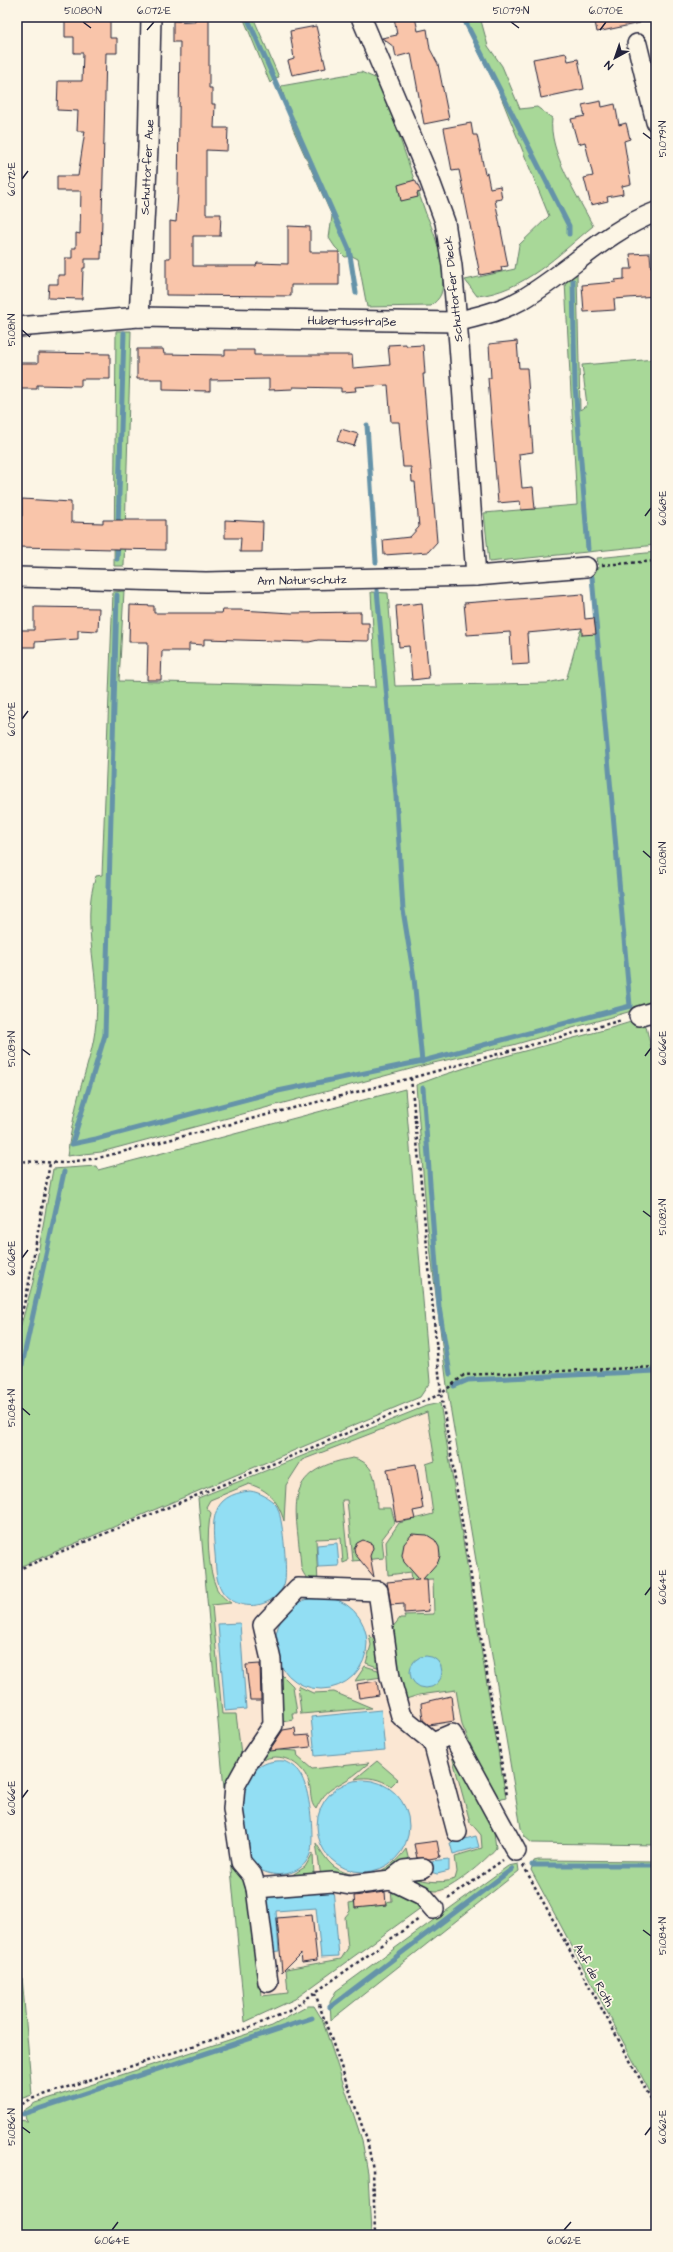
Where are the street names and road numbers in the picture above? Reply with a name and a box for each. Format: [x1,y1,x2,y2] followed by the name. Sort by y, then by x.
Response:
[137,118,159,215] street label: Schuttorfer Aue
[439,234,468,343] street label: Schuttorfer Dieck
[307,312,397,331] street label: Hubertusstraße
[257,571,347,590] street label: Am Naturschutz
[569,1941,618,2010] street label: Auf de Roth

